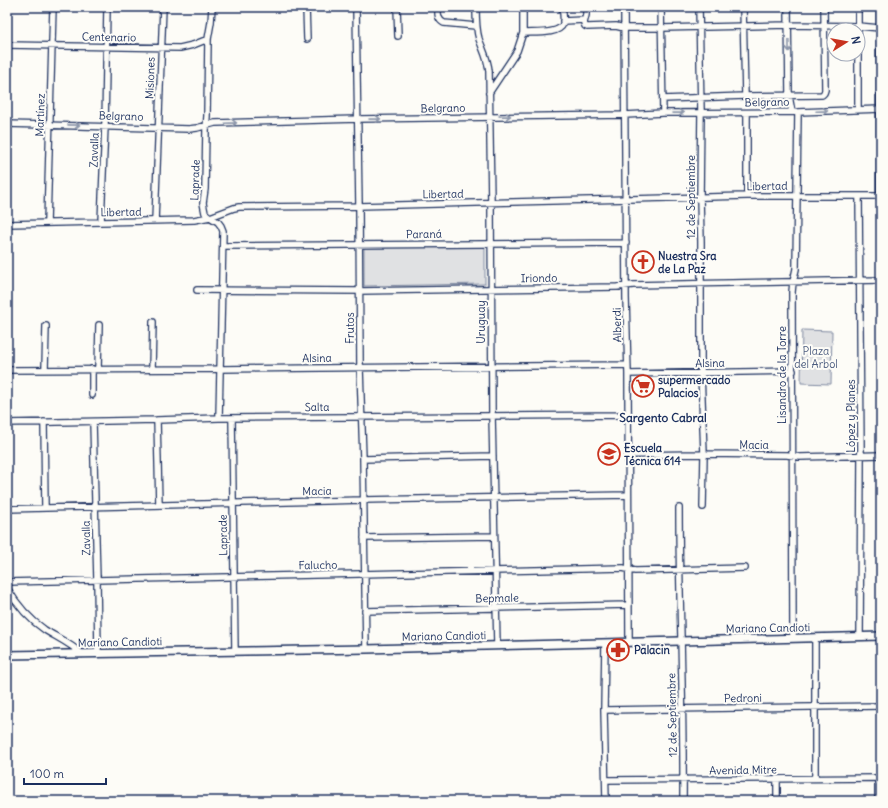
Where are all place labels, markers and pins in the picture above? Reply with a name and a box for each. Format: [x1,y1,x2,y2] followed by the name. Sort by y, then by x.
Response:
[630,249,656,275] church icon: Nuestra Sra de La Paz
[658,249,717,276] place label: Nuestra Sra de La Paz
[630,373,656,399] supermarket icon: supermercado Palacios
[658,373,730,400] place label: supermercado Palacios
[596,441,622,467] school or university icon: Escuela Técnica 614
[624,441,681,468] place label: Escuela Técnica 614
[605,637,631,663] pharmacy icon: Palacin
[634,643,670,657] place label: Palacin

